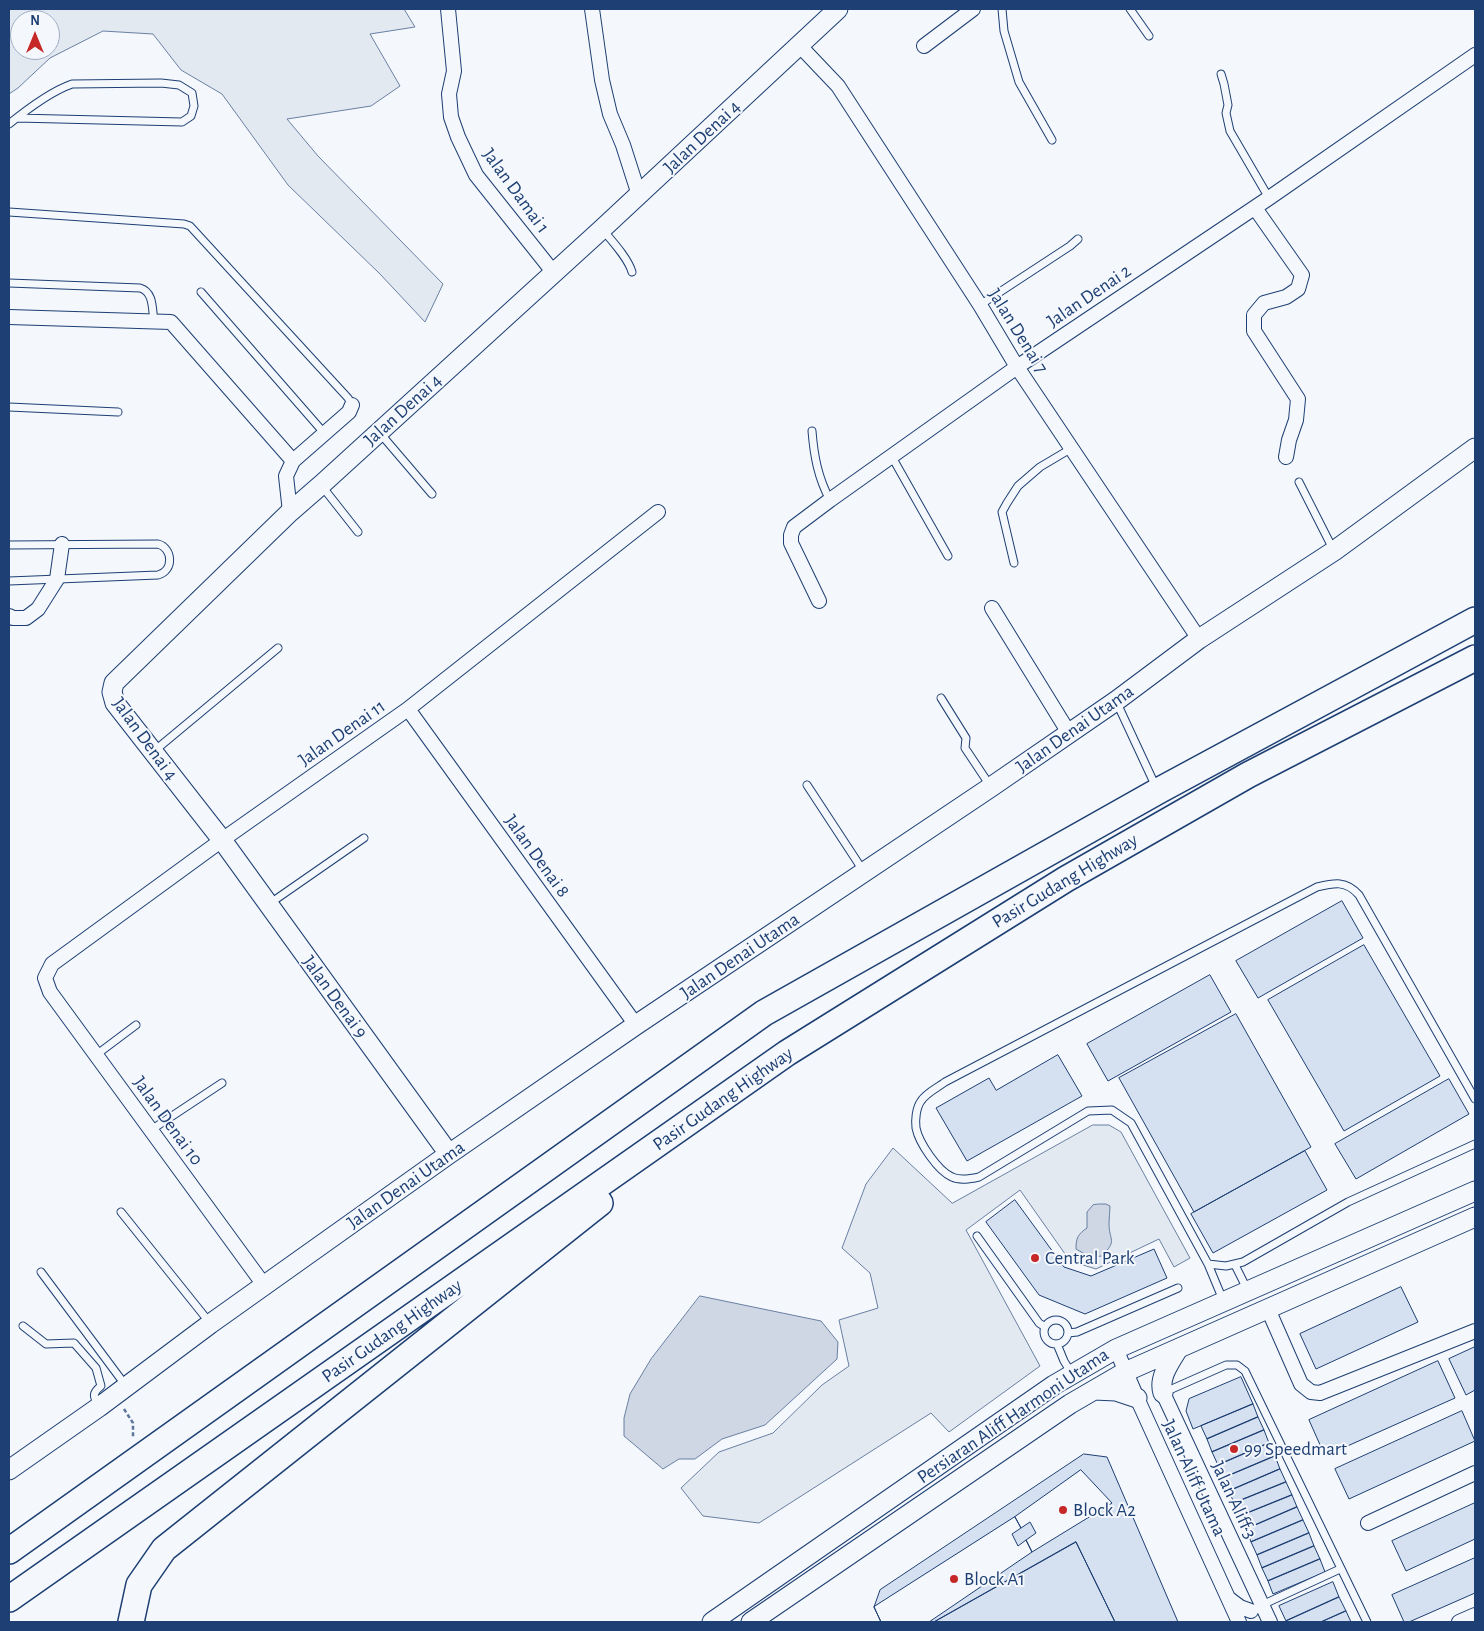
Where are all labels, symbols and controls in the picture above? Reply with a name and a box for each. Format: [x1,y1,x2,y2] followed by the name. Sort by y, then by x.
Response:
[10,10,60,60] north arrow
[30,14,40,28] text: N
[659,96,745,178] street label: Jalan Denai 4
[478,144,554,238] street label: Jalan Damai 1
[1043,260,1135,332] street label: Jalan Denai 2
[983,284,1053,378] street label: Jalan Denai 7
[359,369,447,451] street label: Jalan Denai 4
[1012,680,1138,778] street label: Jalan Denai Utama
[107,693,183,785] street label: Jalan Denai 4
[294,695,390,771] street label: Jalan Denai 11
[499,810,575,902] street label: Jalan Denai 8
[988,829,1142,933] street label: Pasir Gudang Highway
[676,908,804,1004] street label: Jalan Denai Utama
[297,951,373,1043] street label: Jalan Denai 9
[649,1042,797,1156] street label: Pasir Gudang Highway
[128,1072,208,1170] street label: Jalan Denai 10
[343,1136,469,1234] street label: Jalan Denai Utama
[1045,1247,1134,1269] place label: Central Park
[1029,1252,1041,1264] marker: Central Park
[318,1274,466,1388] street label: Pasir Gudang Highway
[913,1343,1113,1489] street label: Persiaran Aliff Harmoni Utama
[1157,1416,1231,1540] street label: Jalan Aliff Utama
[1244,1438,1347,1460] place label: 99 Speedmart
[1228,1443,1240,1455] marker: 99 Speedmart
[1206,1457,1262,1543] street label: Jalan Aliff 3
[1073,1499,1136,1521] place label: Block A2
[1057,1504,1069,1516] marker: Block A2
[964,1568,1025,1590] place label: Block A1
[948,1573,960,1585] marker: Block A1

